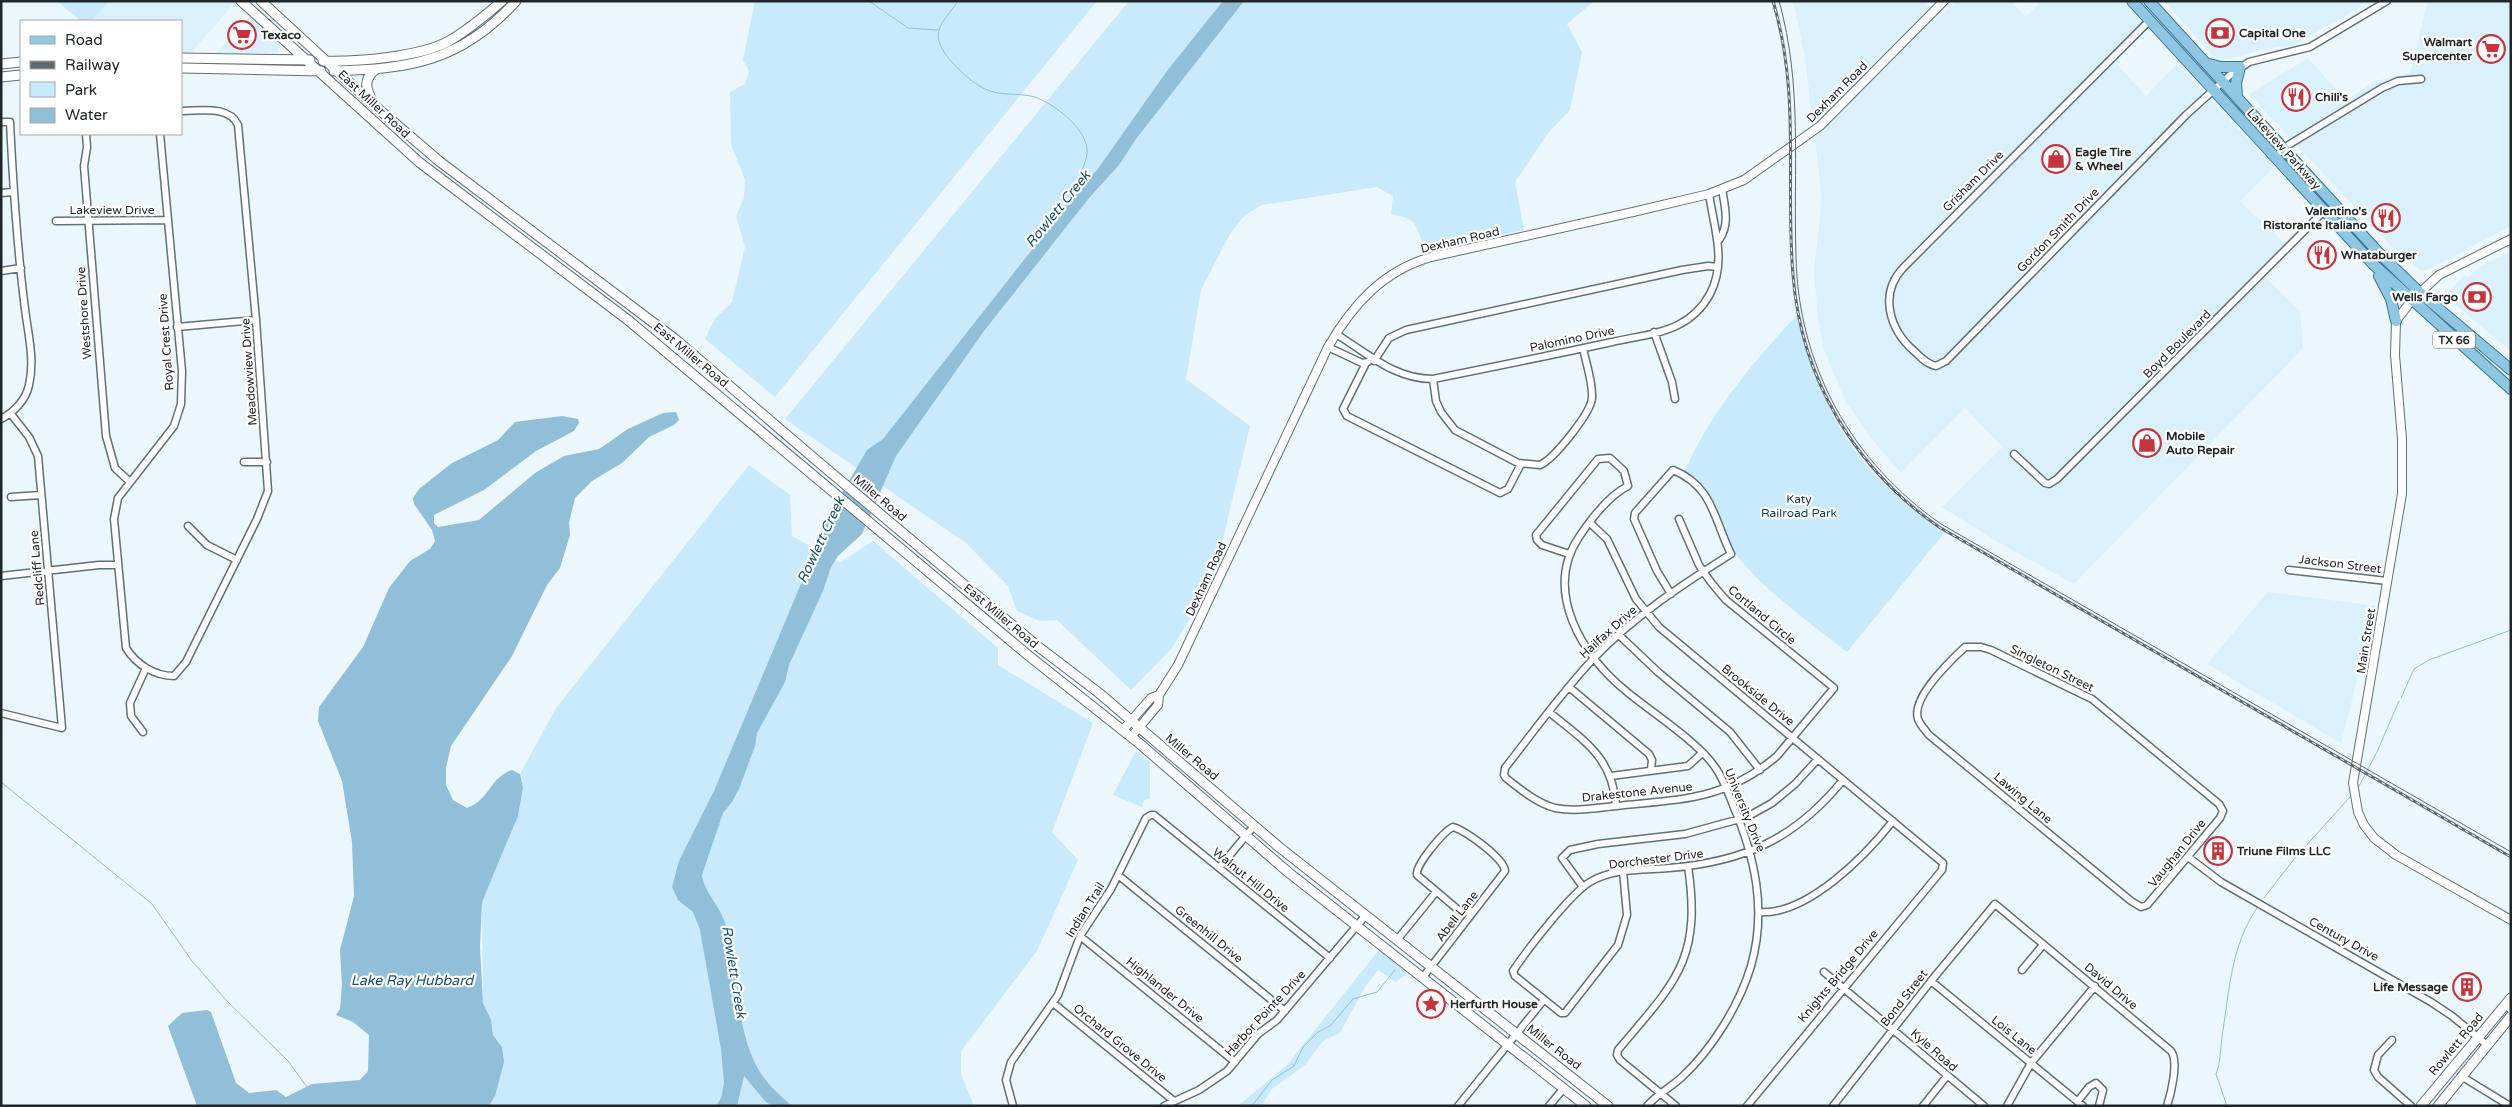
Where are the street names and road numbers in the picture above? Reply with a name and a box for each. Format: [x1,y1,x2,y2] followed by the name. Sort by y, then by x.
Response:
[1804,59,1870,125] street label: Dexham Road
[335,67,413,141] street label: East Miller Road
[2244,106,2324,193] street label: Lakeview Parkway
[1940,148,2006,214] street label: Grisham Drive
[2014,185,2102,275] street label: Gordon Smith Drive
[69,203,155,217] street label: Lakeview Drive
[1419,224,1501,256] street label: Dexham Road
[74,266,94,360] street label: Westshore Drive
[156,293,176,391] street label: Royal Crest Drive
[2140,307,2214,381] street label: Boyd Boulevard
[238,318,260,426] street label: Meadowview Drive
[651,320,731,390] street label: East Miller Road
[1528,323,1616,355] street label: Palomino Drive
[2433,332,2475,348] road number: TX 66
[851,472,909,524] street label: Miller Road
[27,530,47,606] street label: Redcliff Lane
[1183,540,1229,618] street label: Dexham Road
[2298,552,2382,576] street label: Jackson Street
[961,581,1041,651] street label: East Miller Road
[1725,583,1799,648] street label: Cortland Circle
[1577,603,1640,661] street label: Hailfax Drive
[2354,607,2378,675] street label: Main Street
[2008,642,2097,695] street label: Singleton Street
[1719,661,1797,729] street label: Brookside Drive
[1163,731,1221,783] street label: Miller Road
[1722,766,1768,854] street label: University Drive
[1991,770,2055,827] street label: Lawing Lane
[1581,779,1693,805] street label: Drakestone Avenue
[2145,816,2209,890] street label: Vaughan Drive
[1210,845,1292,915] street label: Walnut Hill Drive
[1608,846,1704,872] street label: Dorchester Drive
[1063,880,1107,940] street label: Indian Trail
[1433,888,1481,944] street label: Abell Lane
[1172,902,1246,966] street label: Greenhill Drive
[2307,914,2382,964] street label: Century Drive
[1795,927,1881,1025] street label: Knights Bridge Drive
[1123,955,1207,1026] street label: Highlander Drive
[2082,960,2141,1012] street label: David Drive
[1222,967,1309,1059] street label: Harbor Pointe Drive
[1878,967,1931,1029] street label: Bond Street
[1070,1001,1170,1085] street label: Orchard Grove Drive
[2426,1010,2486,1078] street label: Rowlett Road
[1989,1013,2039,1058] street label: Lois Lane
[1524,1021,1584,1073] street label: Miller Road
[1908,1026,1960,1074] street label: Kyle Road

